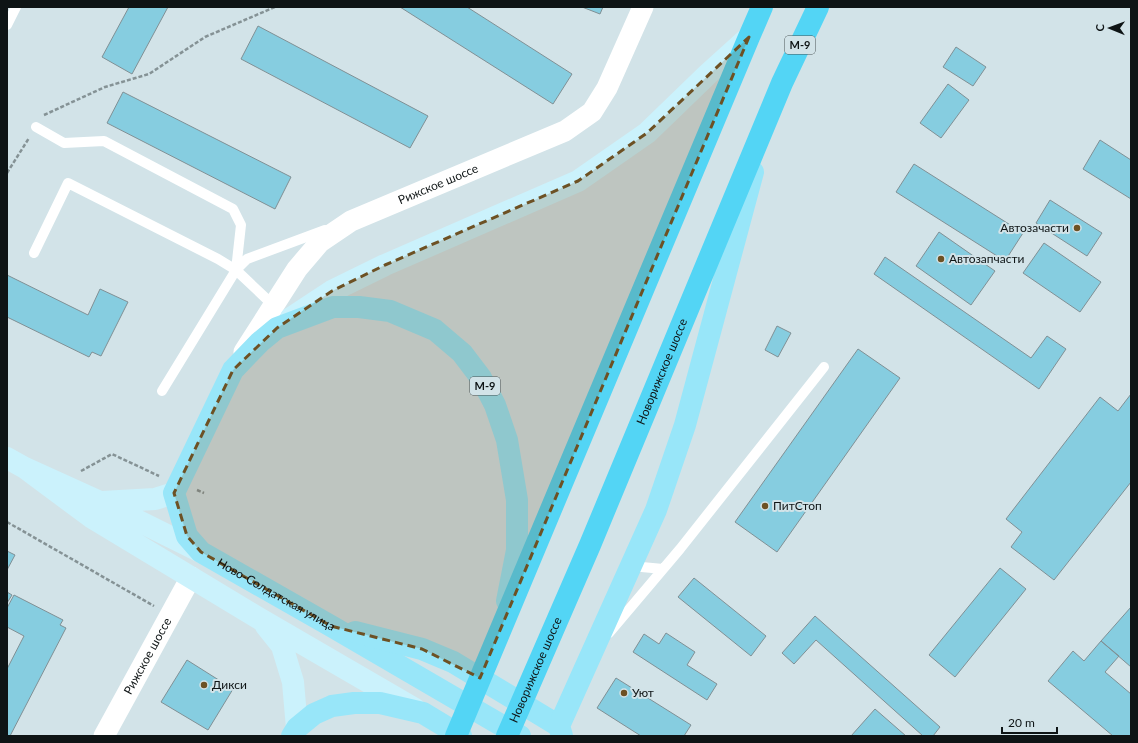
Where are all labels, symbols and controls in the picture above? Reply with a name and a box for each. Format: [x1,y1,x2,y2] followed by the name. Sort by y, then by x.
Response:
[1090,8,1130,48] north arrow
[1093,23,1106,32] text: С
[785,36,815,54] road number: М-9
[396,160,480,207] street label: Рижское шоссе
[1000,220,1069,235] place label: Автозачасти
[1072,223,1082,233] marker: Автозачасти
[949,251,1024,266] place label: Автозапчасти
[936,254,946,264] marker: Автозапчасти
[633,316,690,427] street label: Новорижское шоссе
[470,377,500,395] road number: М-9
[773,498,822,513] place label: ПитСтоп
[760,501,770,511] marker: ПитСтоп
[215,555,338,634] street label: Ново-Солдатская улица
[120,615,174,697] street label: Рижское шоссе
[506,615,565,725] street label: Новорижское шоссе
[212,677,247,692] place label: Дикси
[199,680,209,690] marker: Дикси
[632,685,654,700] place label: Уют
[619,688,629,698] marker: Уют
[1002,709,1057,735] scale bar
[1008,715,1035,730] text: 20 m

